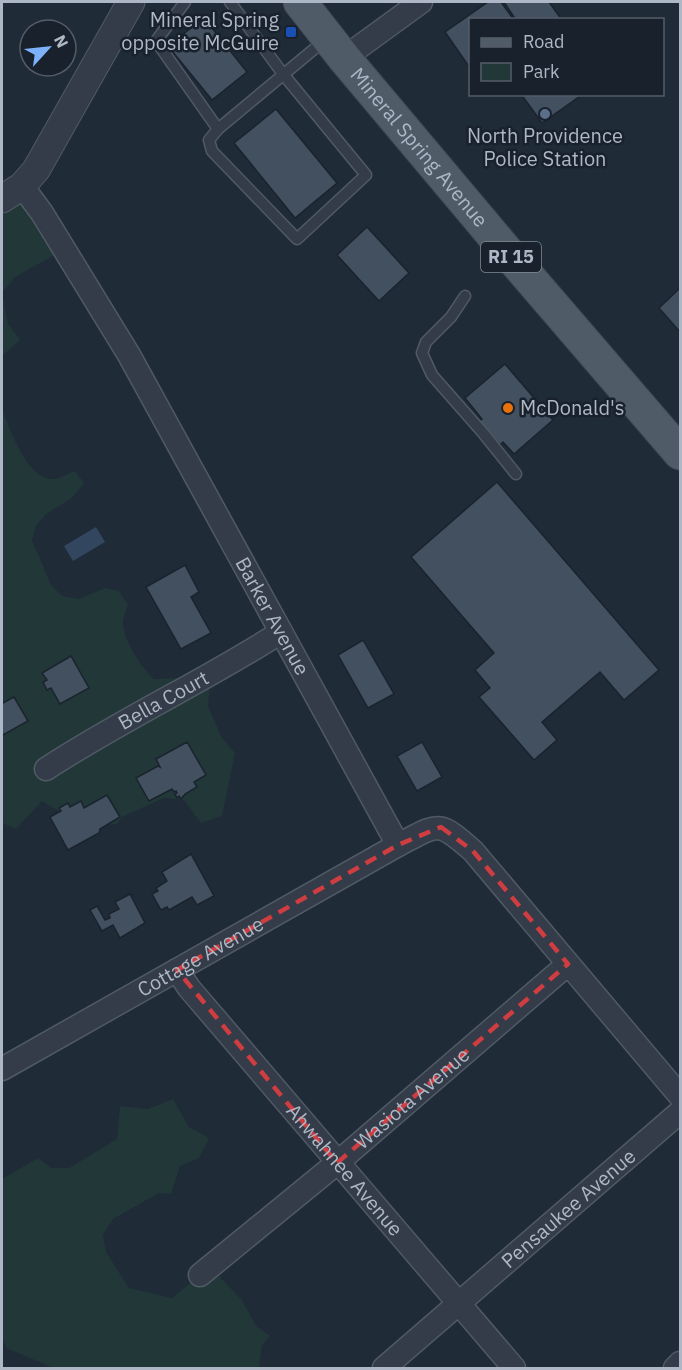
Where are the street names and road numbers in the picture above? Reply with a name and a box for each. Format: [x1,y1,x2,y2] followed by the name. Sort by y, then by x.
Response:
[345,62,495,233] street label: Mineral Spring Avenue
[481,242,541,272] road number: RI 15
[229,552,316,680] street label: Barker Avenue
[113,664,213,736] street label: Bella Court
[132,910,268,1003] street label: Cottage Avenue
[349,1041,475,1155] street label: Wasiota Avenue
[281,1098,409,1242] street label: Ahwahnee Avenue
[495,1142,641,1274] street label: Pensaukee Avenue

